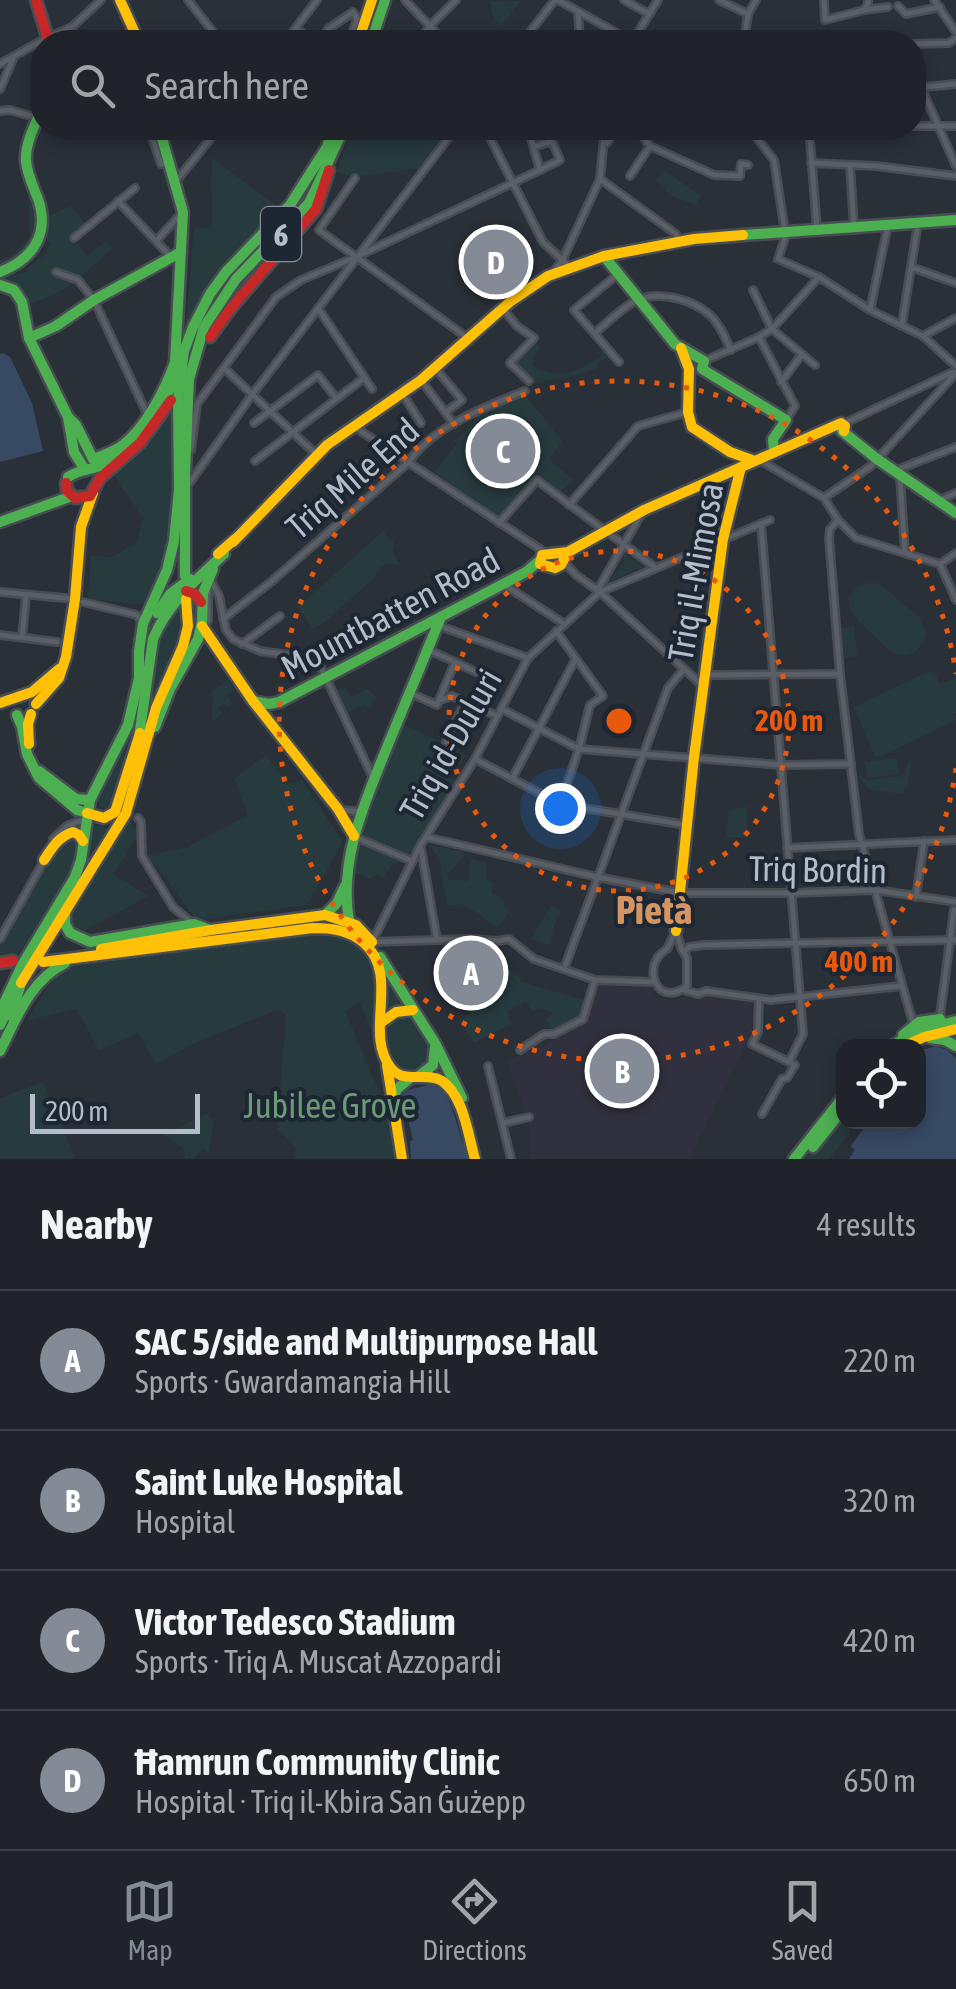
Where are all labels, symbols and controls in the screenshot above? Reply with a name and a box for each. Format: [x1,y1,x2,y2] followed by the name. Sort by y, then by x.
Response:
[30,30,926,140] search box
[65,58,120,113] icon: search
[145,64,309,107] text: Search here
[261,207,301,261] road number: 6
[464,224,528,300] pin: D
[278,410,426,546] street label: Triq Mile End
[470,414,536,488] pin: C
[660,479,730,665] street label: Triq il-Mimosa
[274,539,506,687] street label: Mountbatten Road
[391,661,509,827] street label: Triq id-Duluri
[601,703,637,739] centre of rings
[755,703,823,737] text: 200 m
[535,783,586,834] your location
[749,848,887,890] street label: Triq Bordin
[616,887,692,932] district label: Pietà
[438,936,504,1010] pin: A
[824,944,893,978] text: 400 m
[590,1034,654,1108] pin: B
[836,1039,926,1129] map controls
[836,1039,926,1129] button: locate
[243,1085,417,1125] park label: Jubilee Grove
[30,1089,200,1134] scale bar
[45,1095,108,1127] text: 200 m
[40,1200,153,1248] text: Nearby
[817,1206,916,1243] text: 4 results
[135,1320,597,1363] text: SAC 5/side and Multipurpose Hall
[65,1342,80,1379] text: A
[843,1342,916,1379] text: 220 m
[135,1363,451,1400] text: Sports · Gwardamangia Hill
[135,1460,402,1503] text: Saint Luke Hospital
[65,1482,80,1519] text: B
[843,1482,916,1519] text: 320 m
[135,1503,235,1540] text: Hospital
[135,1600,456,1643] text: Victor Tedesco Stadium
[65,1622,80,1659] text: C
[843,1622,916,1659] text: 420 m
[135,1643,502,1680] text: Sports · Triq A. Muscat Azzopardi
[135,1740,499,1783] text: Ħamrun Community Clinic
[64,1762,81,1799] text: D
[843,1762,916,1799] text: 650 m
[135,1783,526,1820] text: Hospital · Triq il-Kbira San Ġużepp
[122,1874,177,1966] tab: Map
[422,1874,527,1966] tab: Directions
[772,1874,834,1966] tab: Saved

